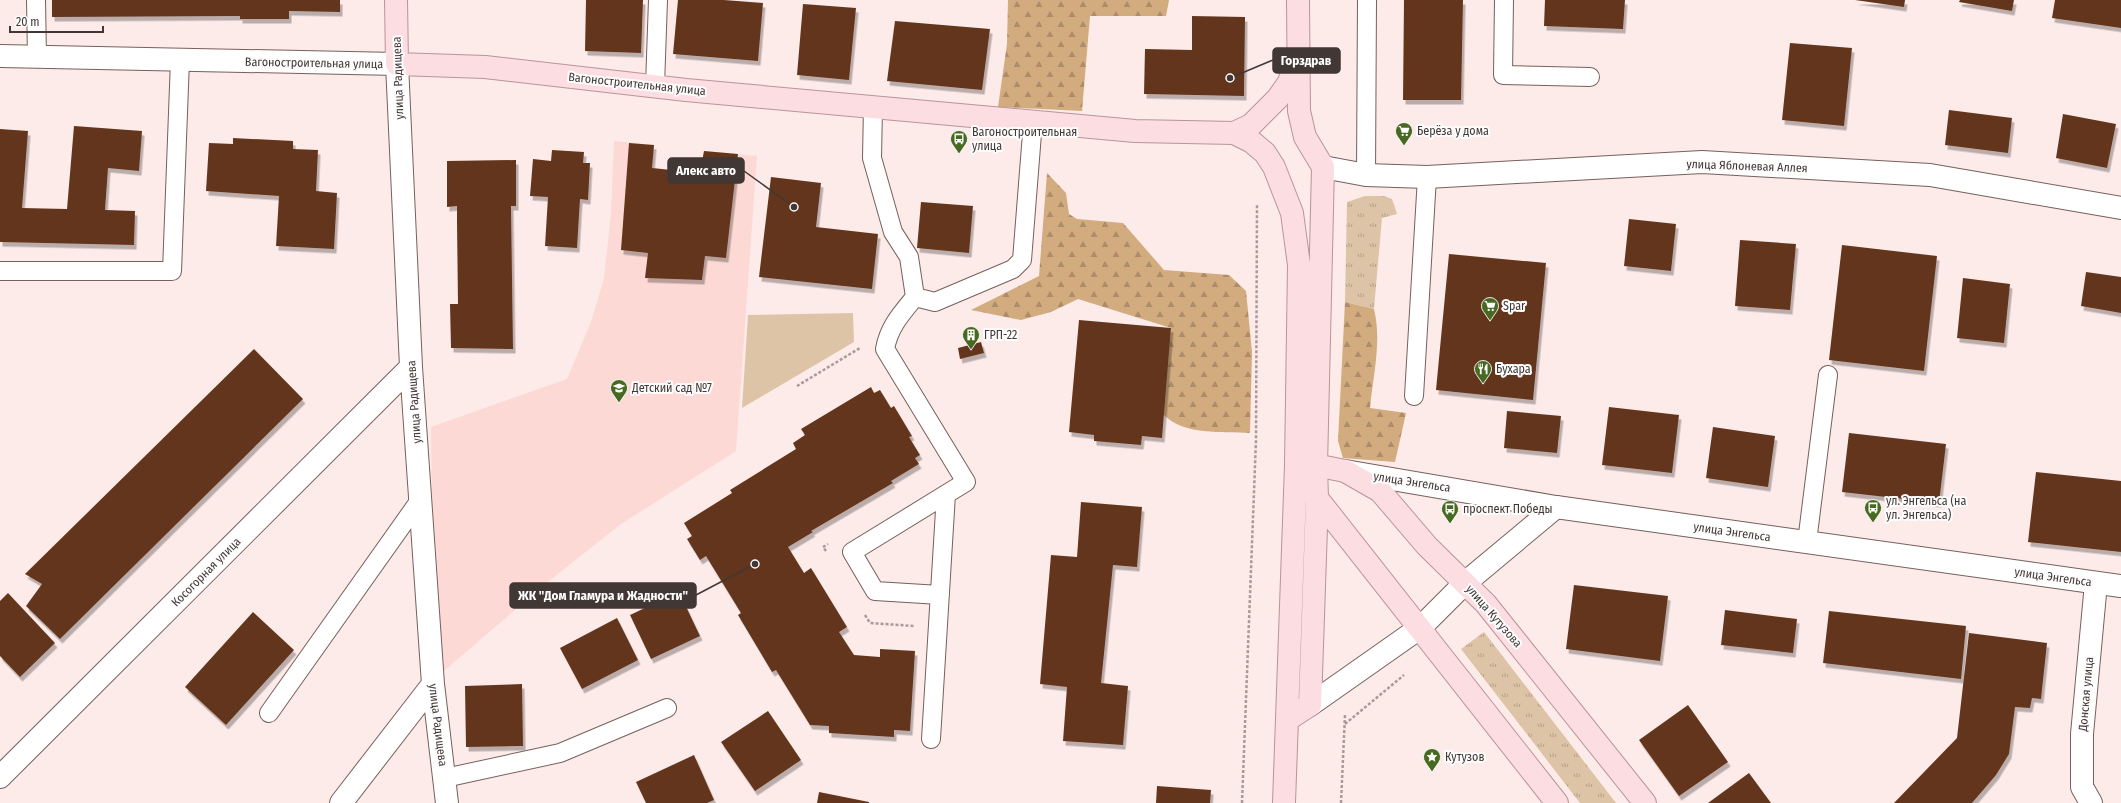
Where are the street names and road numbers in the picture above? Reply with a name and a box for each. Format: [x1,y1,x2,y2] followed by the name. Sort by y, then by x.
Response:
[390,36,406,120] street label: улица Радищева
[245,55,383,71] street label: Вагоностроительная улица
[568,70,707,98] street label: Вагоностроительная улица
[1686,157,1808,175] street label: улица Яблоневая Аллея
[404,360,424,444] street label: улица Радищева
[1372,469,1452,495] street label: улица Энгельса
[1692,520,1772,544] street label: улица Энгельса
[169,534,244,609] street label: Косогорная улица
[2013,565,2093,589] street label: улица Энгельса
[1463,582,1525,650] street label: улица Кутузова
[2076,656,2096,733] street label: Донская улица
[426,683,450,767] street label: улица Радищева

